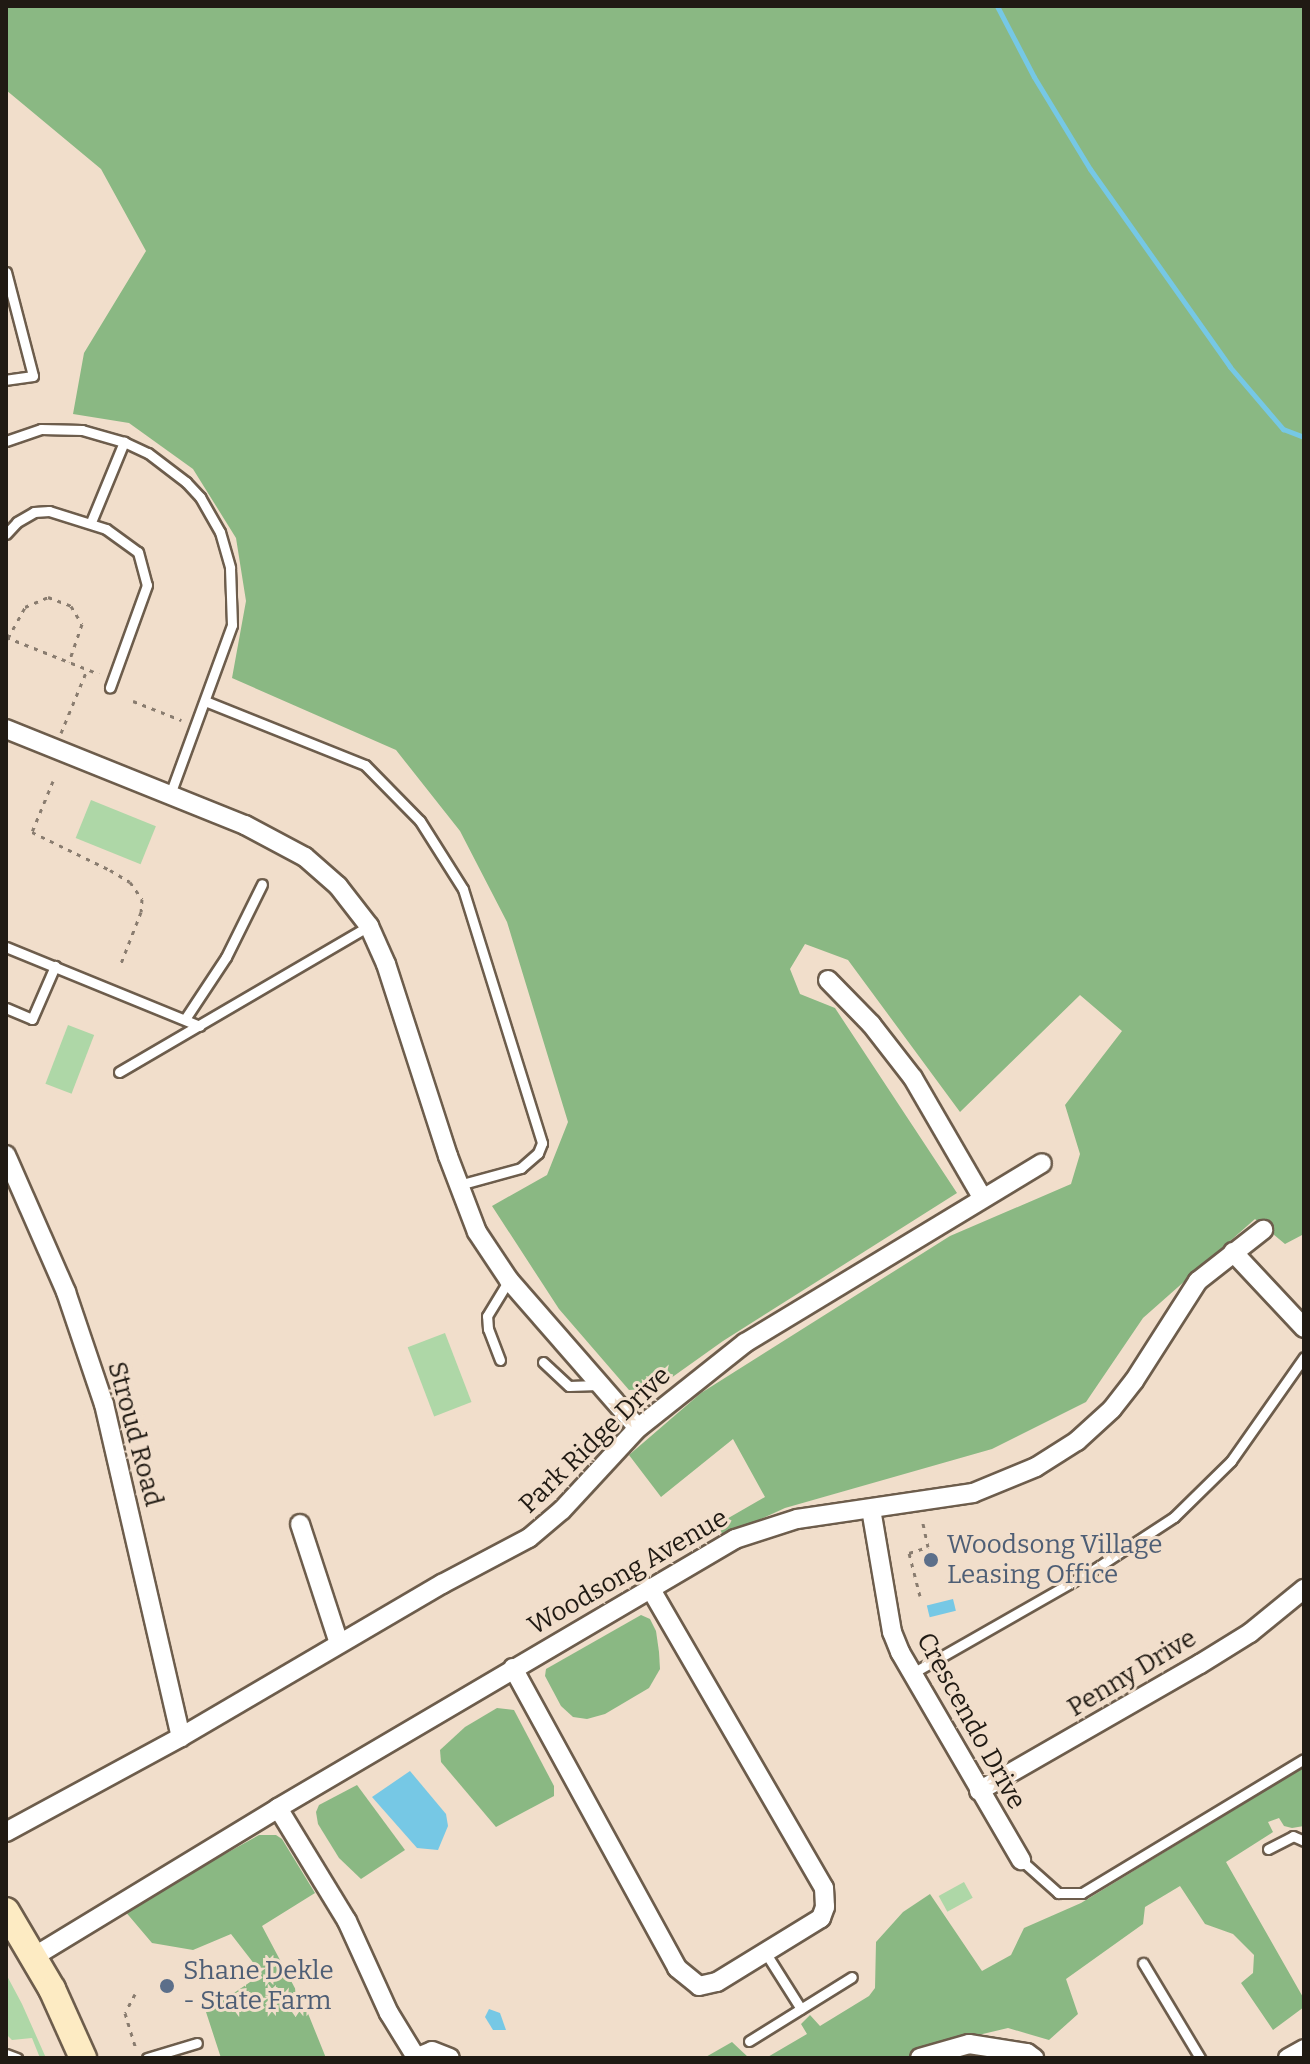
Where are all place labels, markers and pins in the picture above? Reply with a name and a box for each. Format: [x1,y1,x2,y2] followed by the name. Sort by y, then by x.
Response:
[947,1529,1162,1590] place label: Woodsong Village Leasing Office
[922,1551,940,1569] marker: Woodsong Village Leasing Office
[183,1955,334,2016] place label: Shane Dekle - State Farm
[158,1977,176,1995] marker: Shane Dekle - State Farm

